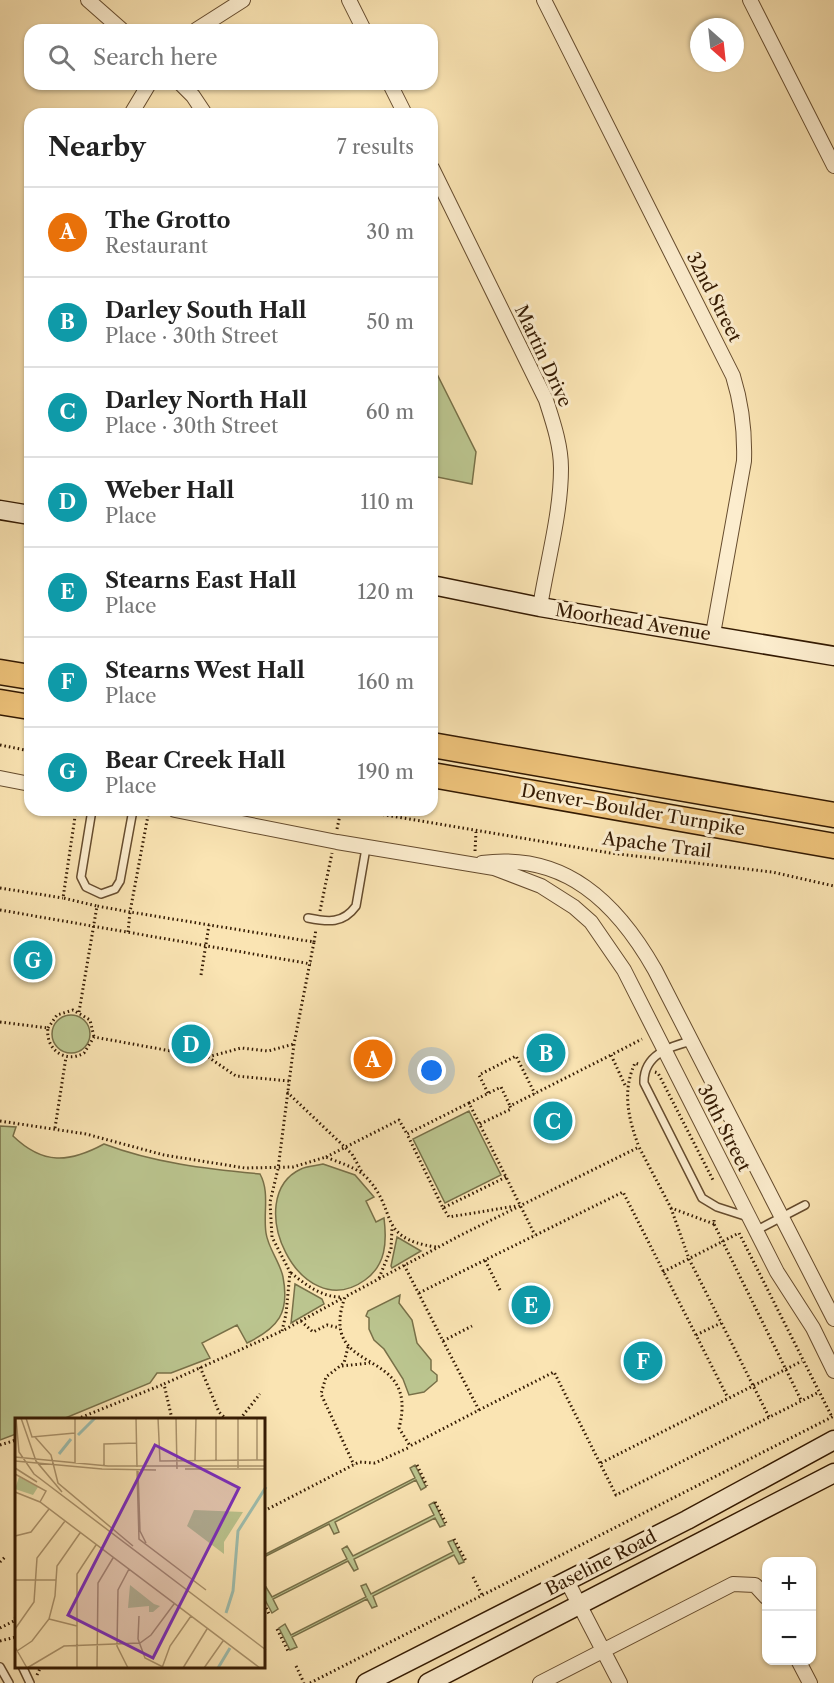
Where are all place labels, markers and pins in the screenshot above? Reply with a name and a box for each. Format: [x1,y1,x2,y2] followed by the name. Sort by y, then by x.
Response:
[14,938,52,982] pin: G
[172,1022,210,1066] pin: D
[526,1030,566,1076] pin: B
[354,1036,392,1082] pin: A
[534,1098,572,1144] pin: C
[512,1282,550,1328] pin: E
[624,1338,662,1384] pin: F

